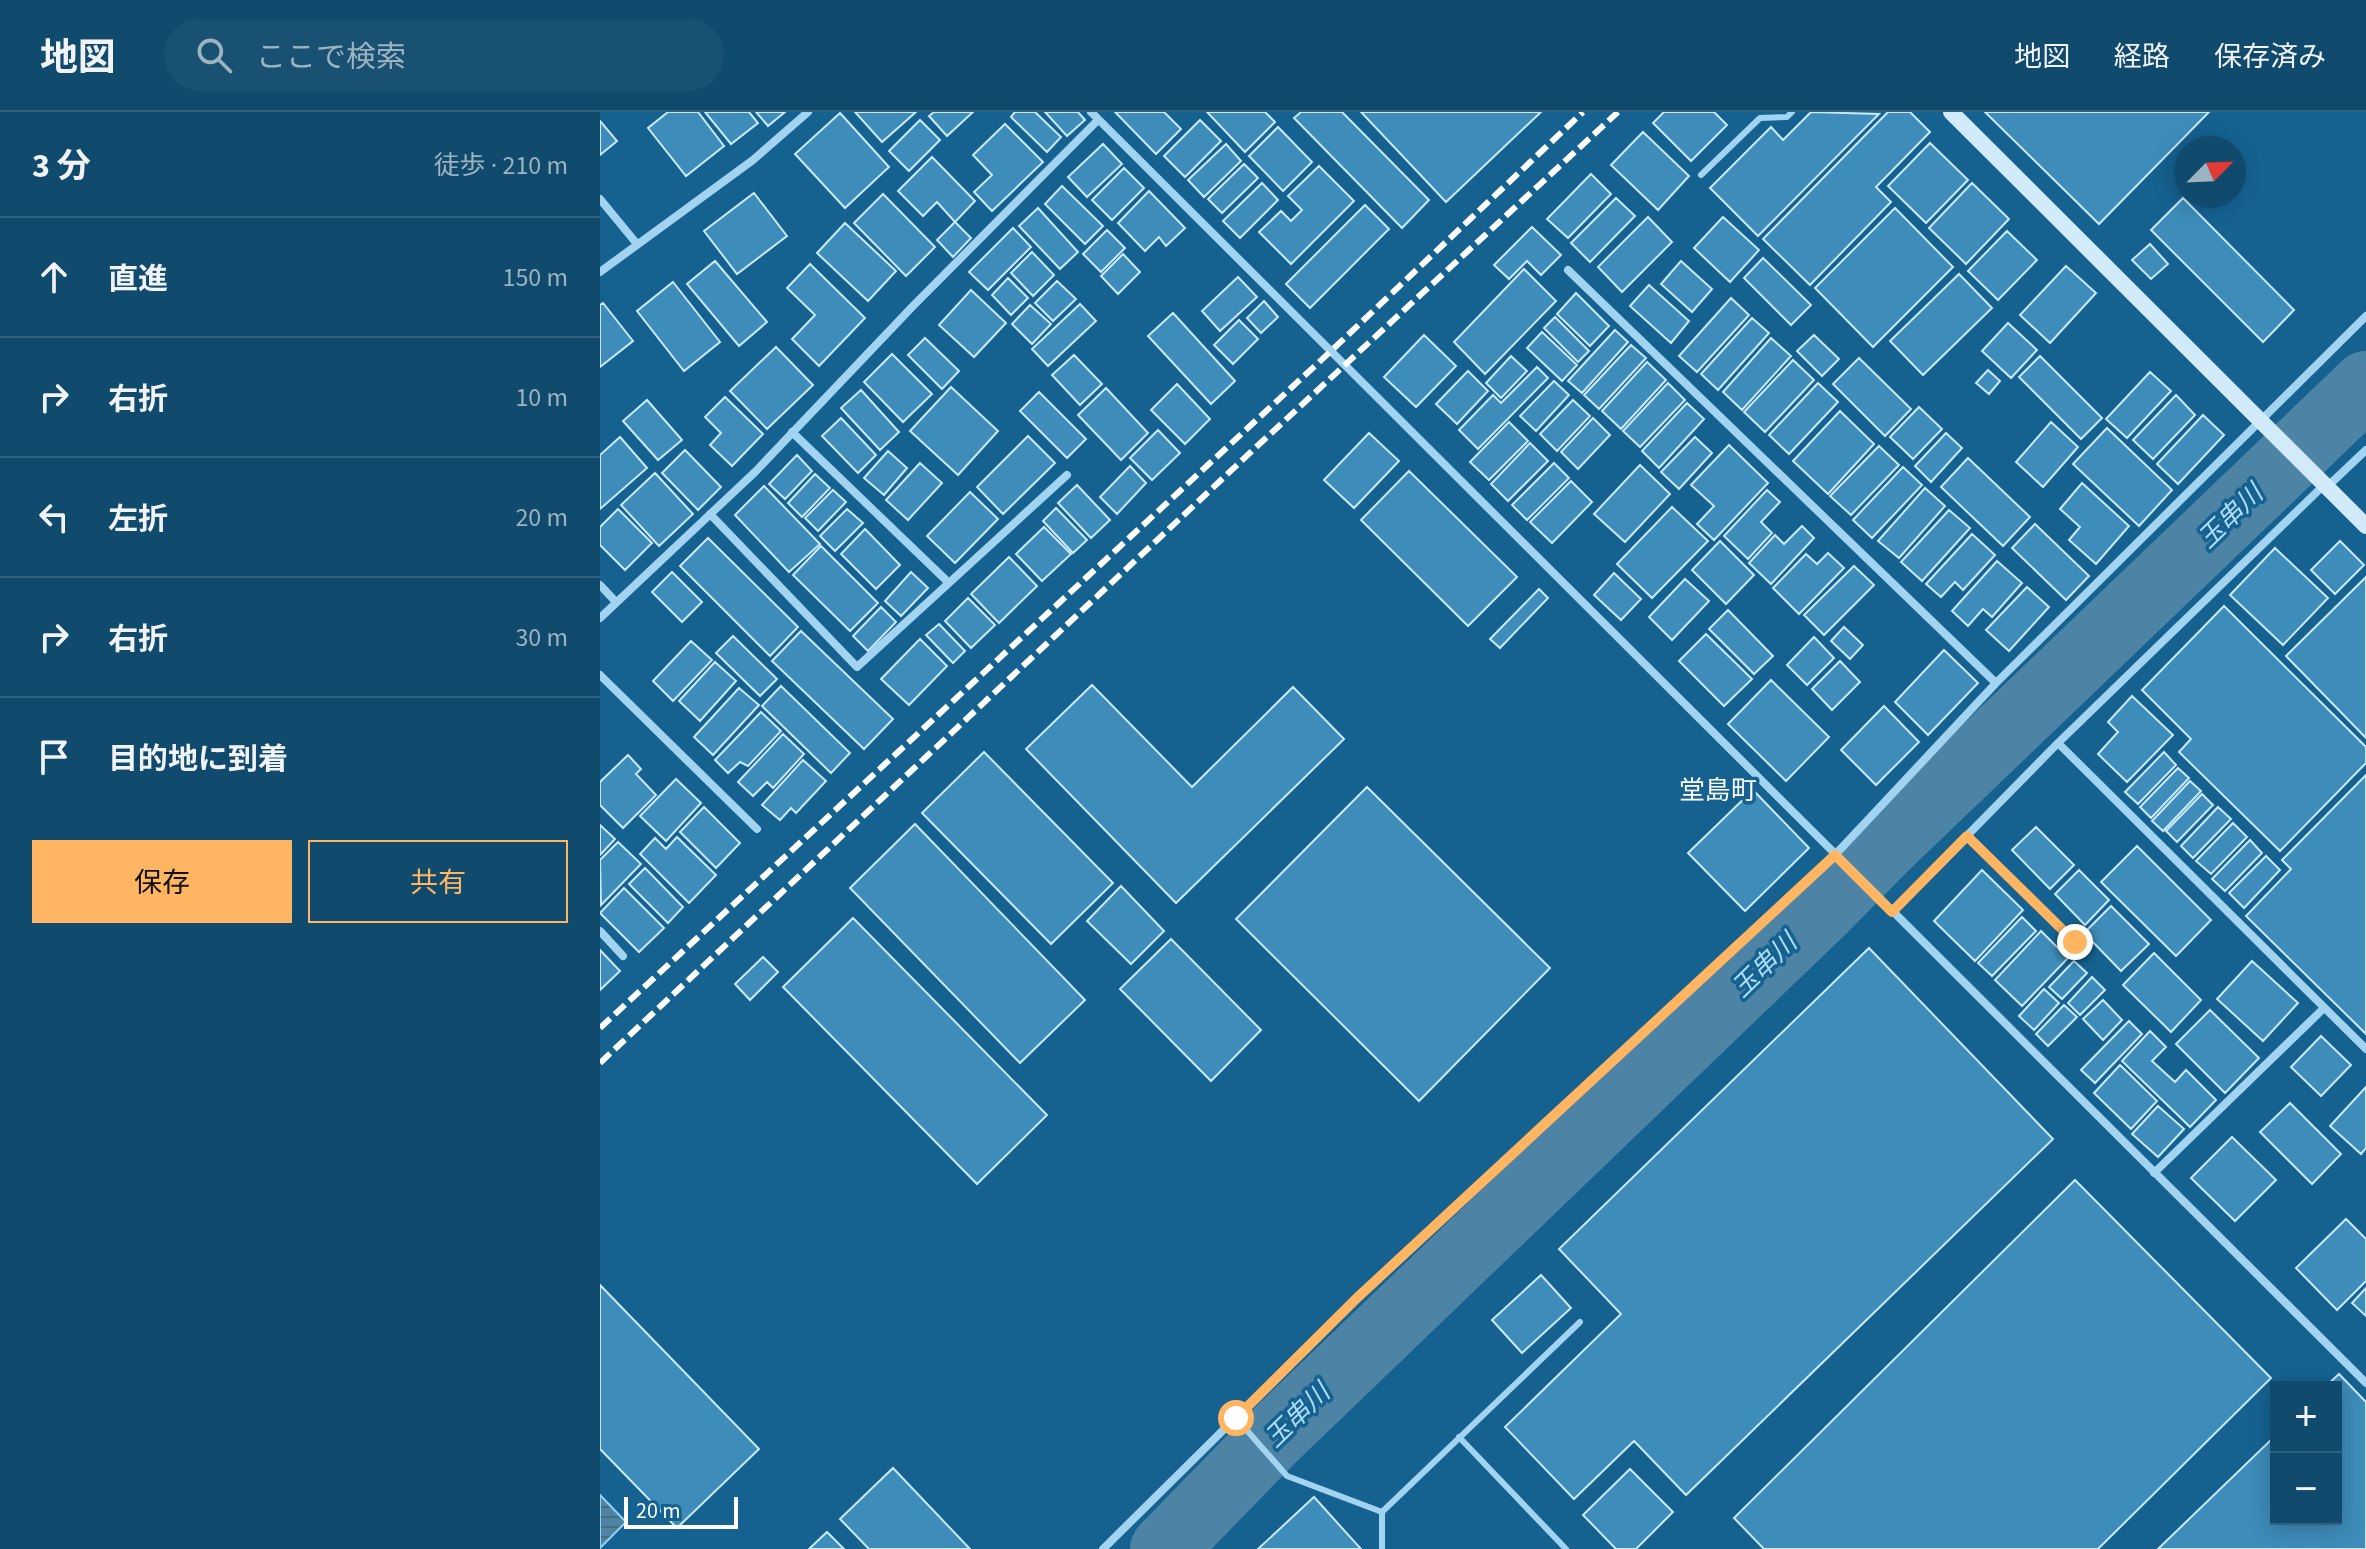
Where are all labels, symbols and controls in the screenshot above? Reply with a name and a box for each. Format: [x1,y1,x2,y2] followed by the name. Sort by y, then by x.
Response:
[164,19,724,91] search box
[40,31,116,85] text: 地図
[192,33,236,77] icon: search
[256,36,406,79] text: ここで検索
[2014,37,2070,77] text: 地図
[2114,37,2170,77] text: 経路
[2214,37,2326,77] text: 保存済み
[2174,136,2246,208] north arrow
[32,142,91,191] text: 3 分
[434,147,568,184] text: 徒歩 · 210 m
[32,255,76,299] icon: ahead
[108,258,168,301] text: 直進
[502,259,568,296] text: 150 m
[32,375,76,419] icon: right
[108,378,168,421] text: 右折
[515,379,568,416] text: 10 m
[2189,474,2273,557] water label: 玉串川
[32,495,76,539] icon: left
[108,498,168,541] text: 左折
[515,499,568,536] text: 20 m
[32,615,76,659] icon: right
[108,618,168,661] text: 右折
[515,619,568,656] text: 30 m
[32,735,76,779] icon: arrive
[108,738,288,781] text: 目的地に到着
[1679,772,1757,809] district label: 堂島町
[32,840,292,923] button: 保存
[308,840,568,923] button: 共有
[1723,923,1807,1006] water label: 玉串川
[2057,924,2093,960] route end
[1256,1373,1340,1456] water label: 玉串川
[2270,1381,2342,1525] map controls
[2270,1381,2342,1453] button: +
[1218,1400,1254,1436] route start
[2270,1453,2342,1525] button: −
[624,1493,738,1529] scale bar
[636,1495,681,1527] text: 20 m

